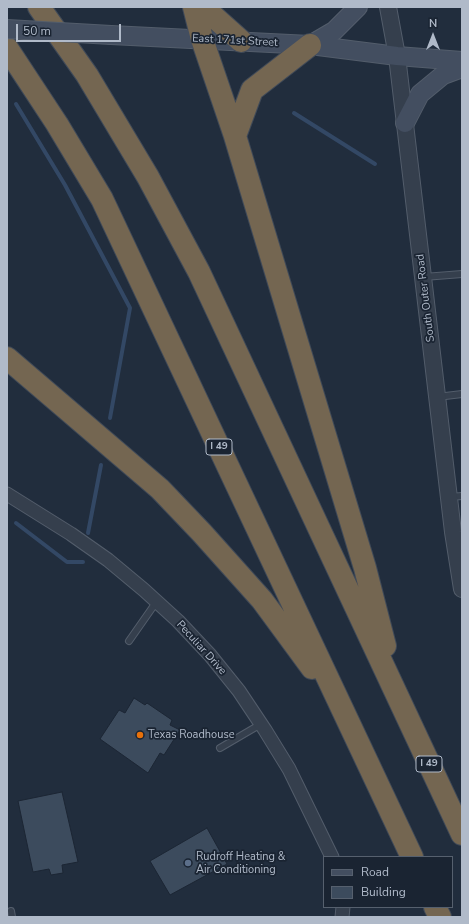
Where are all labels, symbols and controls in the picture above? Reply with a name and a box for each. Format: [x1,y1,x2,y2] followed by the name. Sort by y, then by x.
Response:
[18,16,123,42] scale bar
[413,16,453,56] north arrow
[429,16,437,31] text: N
[23,23,51,39] text: 50 m
[192,32,278,50] street label: East 171st Street
[414,253,438,343] street label: South Outer Road
[206,439,232,455] road number: I 49
[173,618,229,678] street label: Peculiar Drive
[148,728,235,742] place label: Texas Roadhouse
[135,730,145,740] marker: Texas Roadhouse
[416,756,442,772] road number: I 49
[196,850,285,876] place label: Rudroff Heating & Air Conditioning
[323,856,453,908] legend
[183,858,193,868] marker: Rudroff Heating & Air Conditioning
[361,864,389,880] text: Road
[361,884,406,900] text: Building

